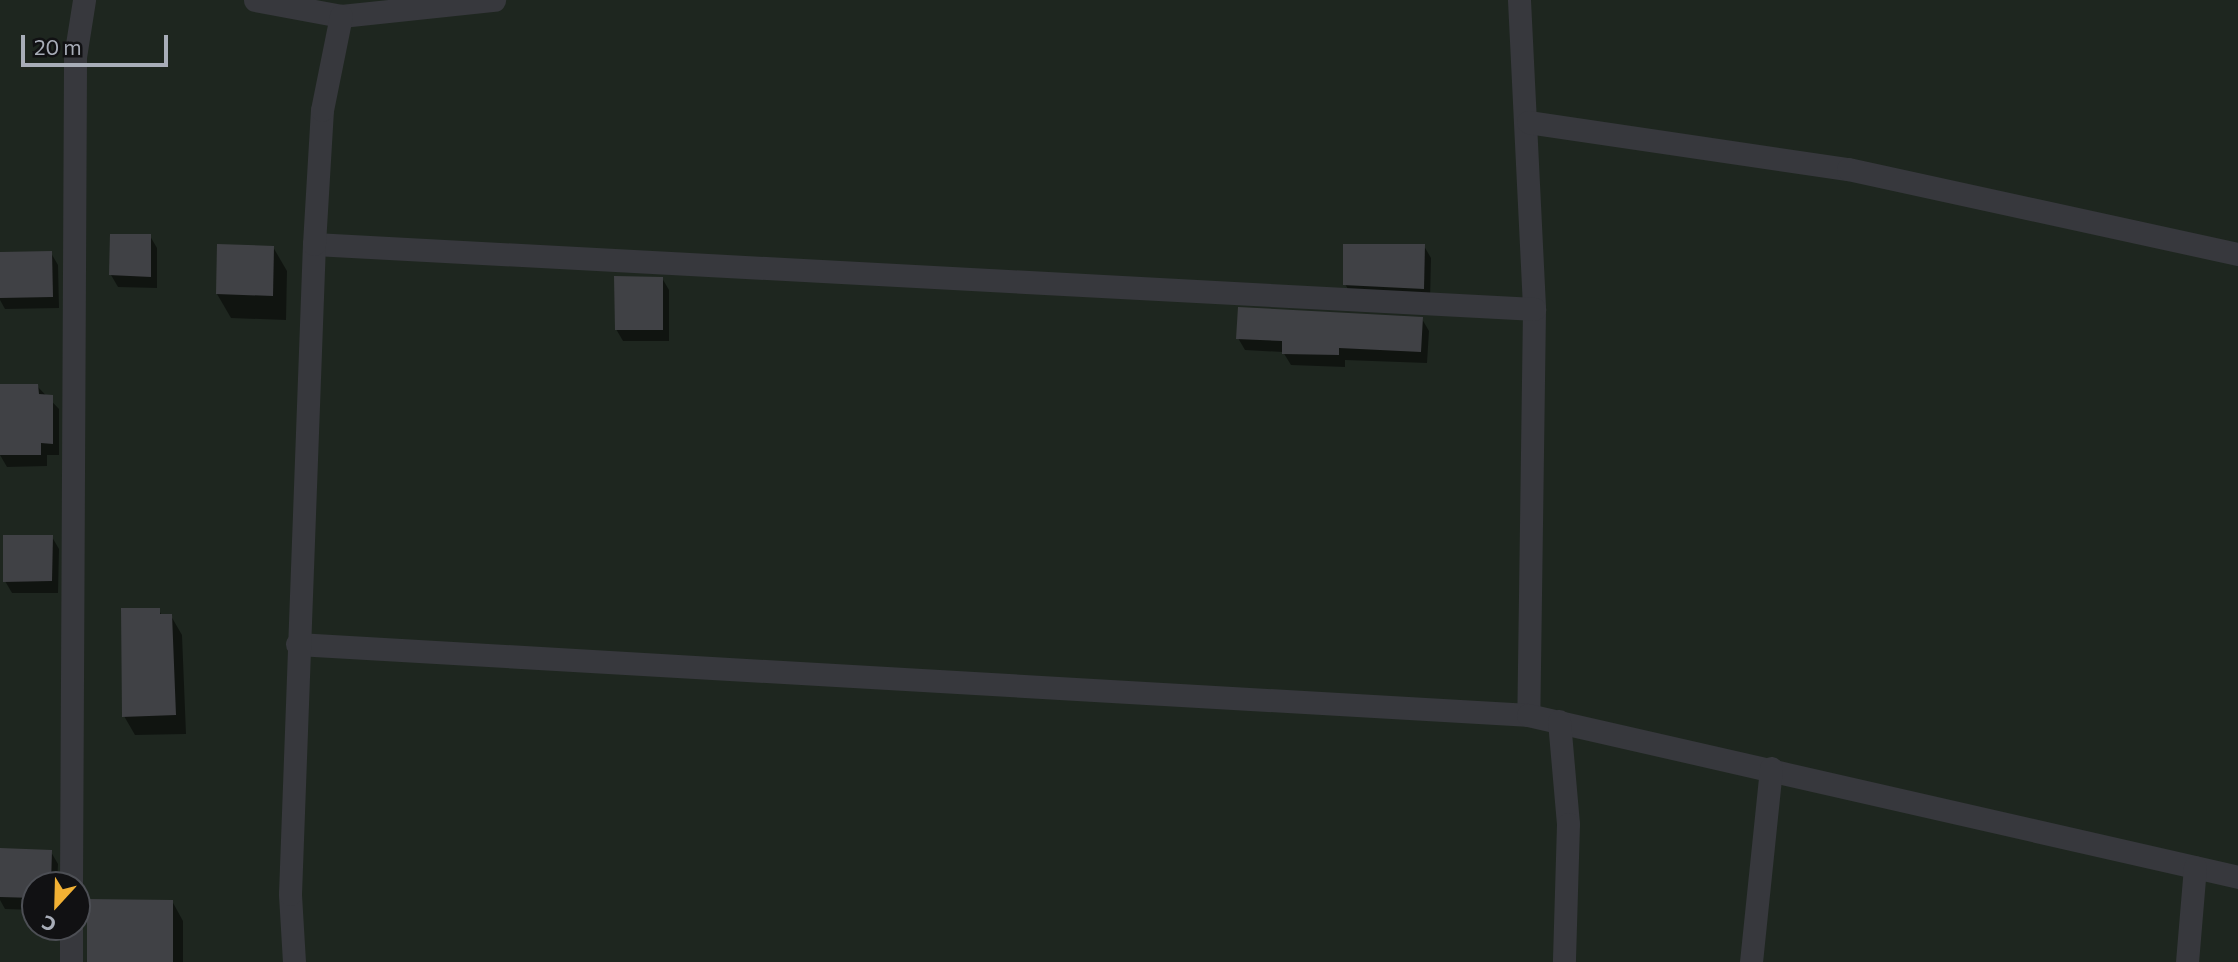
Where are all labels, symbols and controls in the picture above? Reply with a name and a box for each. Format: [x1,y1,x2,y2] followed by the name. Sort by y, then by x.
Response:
[24,21,172,65] scale bar
[34,34,82,59] text: 20 m
[21,871,91,941] north arrow
[38,911,59,937] text: С

